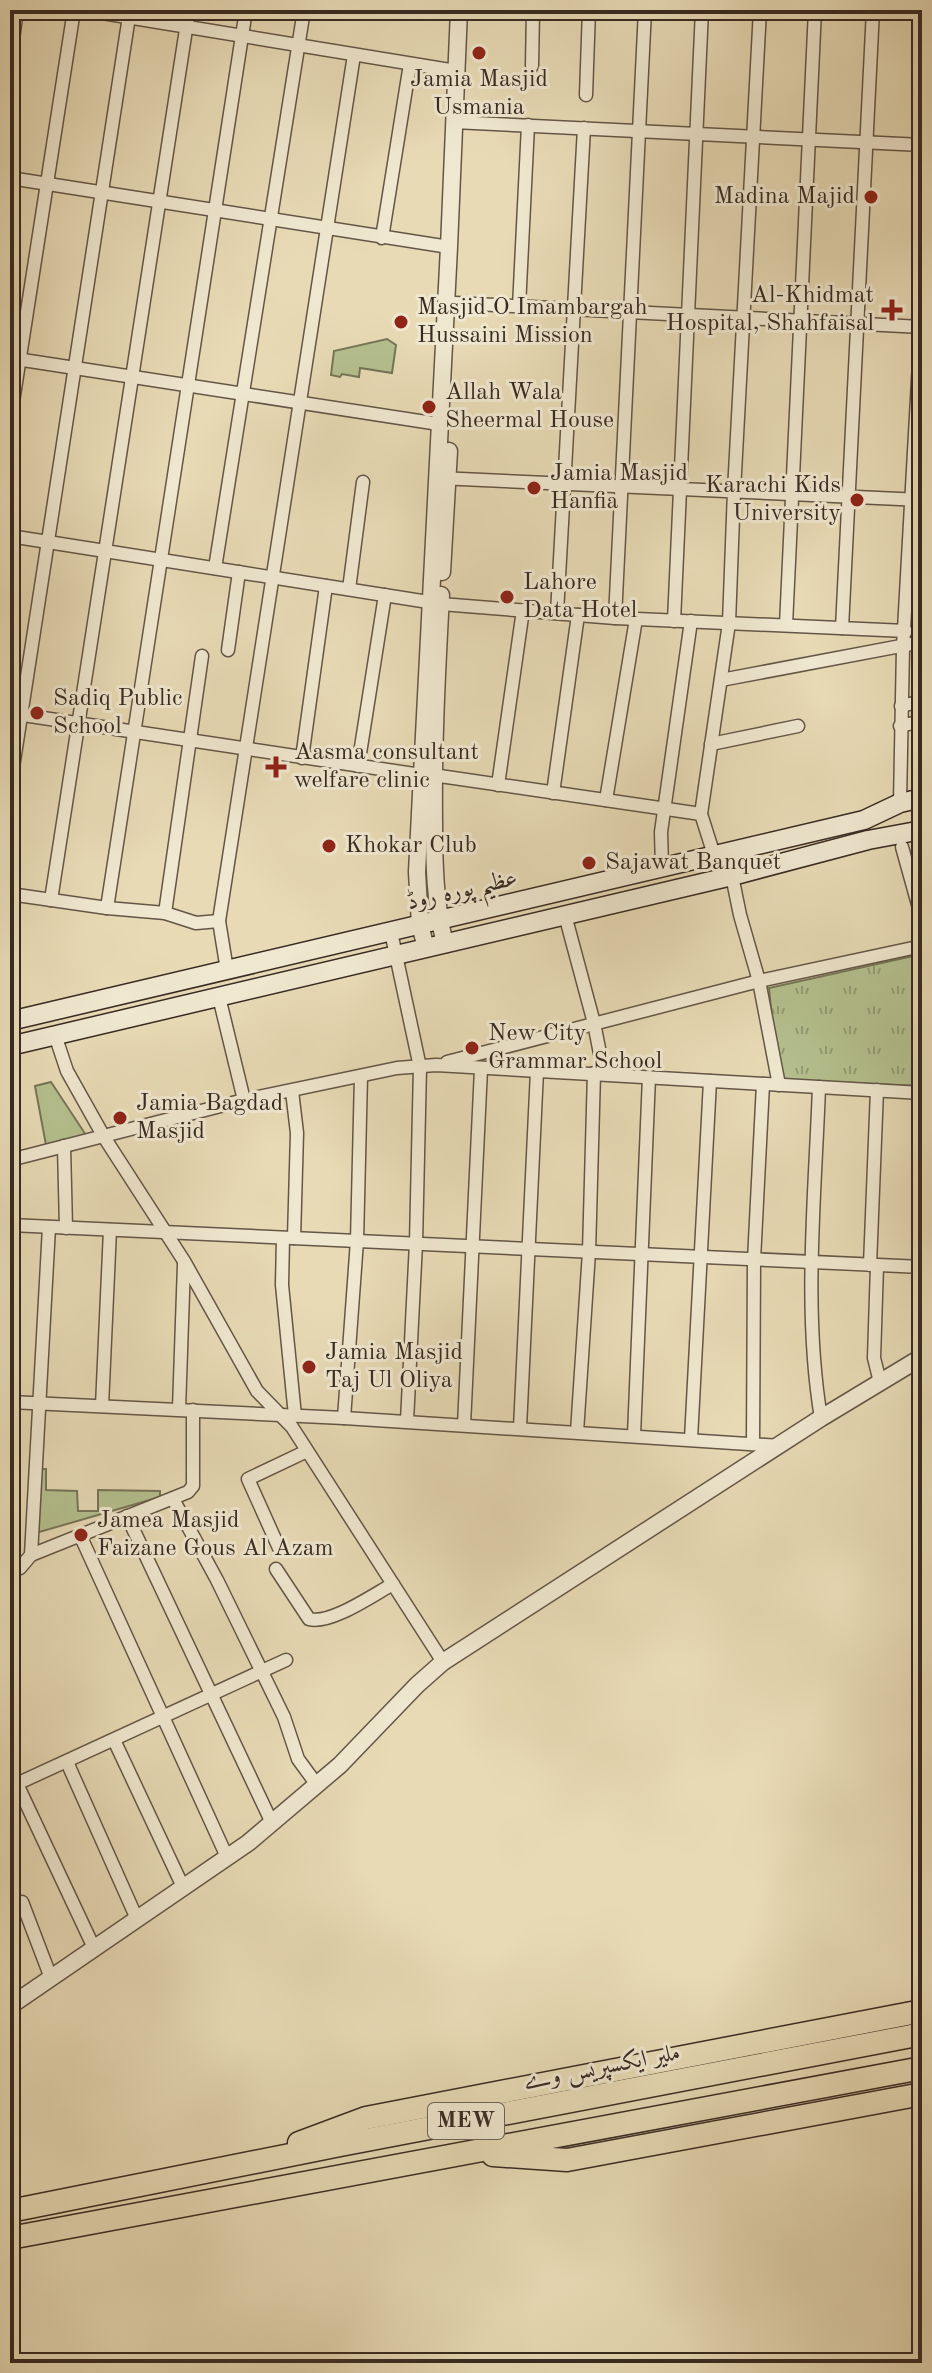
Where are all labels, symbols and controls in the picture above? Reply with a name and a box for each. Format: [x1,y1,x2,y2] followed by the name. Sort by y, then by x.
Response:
[470,44,488,62] marker: Jamia Masjid Usmania
[410,68,548,120] place label: Jamia Masjid Usmania
[714,185,855,209] place label: Madina Majid
[862,188,880,206] marker: Madina Majid
[666,284,874,336] place label: Al-Khidmat Hospital, Shahfaisal
[417,296,648,348] place label: Masjid O Imambargah Hussaini Mission
[881,299,903,321] marker: Al-Khidmat Hospital, Shahfaisal
[392,313,410,331] marker: Masjid O Imambargah Hussaini Mission
[445,381,614,433] place label: Allah Wala Sheermal House
[420,398,438,416] marker: Allah Wala Sheermal House
[550,462,688,514] place label: Jamia Masjid Hanfia
[705,474,841,526] place label: Karachi Kids University
[525,479,543,497] marker: Jamia Masjid Hanfia
[848,491,866,509] marker: Karachi Kids University
[523,571,637,623] place label: Lahore Data Hotel
[498,588,516,606] marker: Lahore Data Hotel
[53,687,182,739] place label: Sadiq Public School
[28,704,46,722] marker: Sadiq Public School
[294,741,479,793] place label: Aasma consultant welfare clinic
[265,756,287,778] marker: Aasma consultant welfare clinic
[345,834,477,858] place label: Khokar Club
[320,837,338,855] marker: Khokar Club
[605,851,781,875] place label: Sajawat Banquet
[580,854,598,872] marker: Sajawat Banquet
[404,864,522,925] street label: عظیم پورہ روڈ
[488,1022,662,1074] place label: New City Grammar School
[463,1039,481,1057] marker: New City Grammar School
[136,1092,283,1144] place label: Jamia Bagdad Masjid
[111,1109,129,1127] marker: Jamia Bagdad Masjid
[325,1341,463,1393] place label: Jamia Masjid Taj Ul Oliya
[300,1358,318,1376] marker: Jamia Masjid Taj Ul Oliya
[97,1509,334,1561] place label: Jamea Masjid Faizane Gous Al Azam
[72,1526,90,1544] marker: Jamea Masjid Faizane Gous Al Azam
[521,2039,683,2097] street label: ملیر ایکسپریس وے
[428,2103,504,2139] road number: MEW

